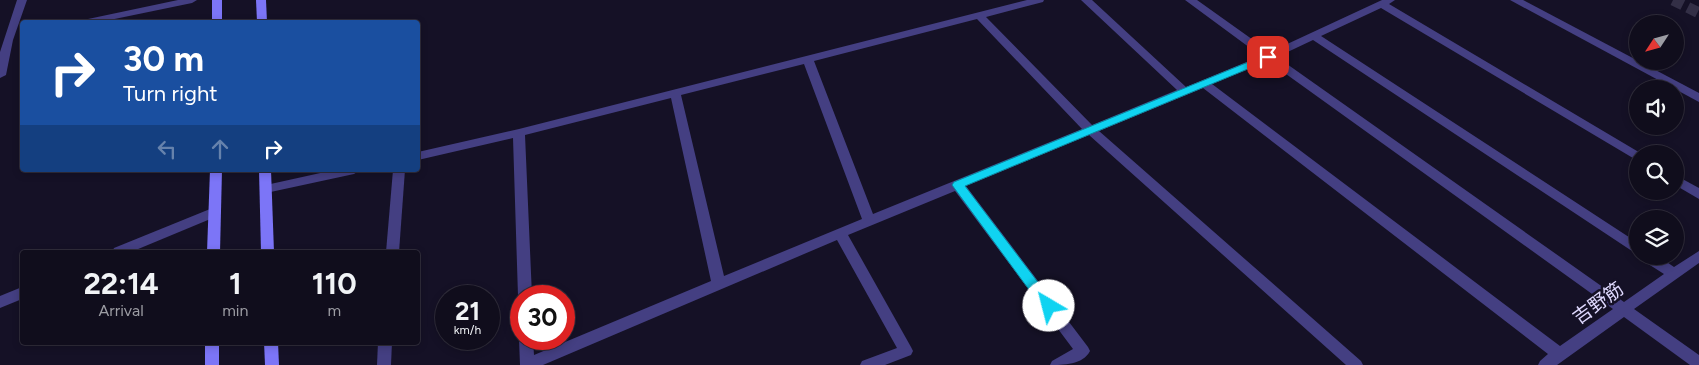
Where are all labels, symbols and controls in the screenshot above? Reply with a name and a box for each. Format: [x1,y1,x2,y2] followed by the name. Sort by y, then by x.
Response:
[1629,15,1684,70] north arrow
[1629,15,1684,265] map controls
[1247,36,1289,78] pin
[123,38,204,80] text: 30 m
[40,40,105,105] icon: right
[1254,43,1282,71] icon: arrive
[123,80,218,107] text: Turn right
[1629,80,1684,135] button: sound
[153,135,181,163] icon: left
[206,135,234,163] icon: ahead
[259,135,287,163] icon: right
[1629,145,1684,200] button: search
[1629,210,1684,265] button: layers
[83,265,159,302] text: 22:14
[229,265,242,302] text: 1
[312,265,357,302] text: 110
[1568,277,1628,329] street label: 吉野筋
[1022,279,1074,331] position arrow
[510,285,575,350] speed limit sign: 30
[455,296,480,326] text: 21
[98,301,144,320] text: Arrival
[222,301,248,320] text: min
[327,301,341,320] text: m
[454,323,481,337] text: km/h

